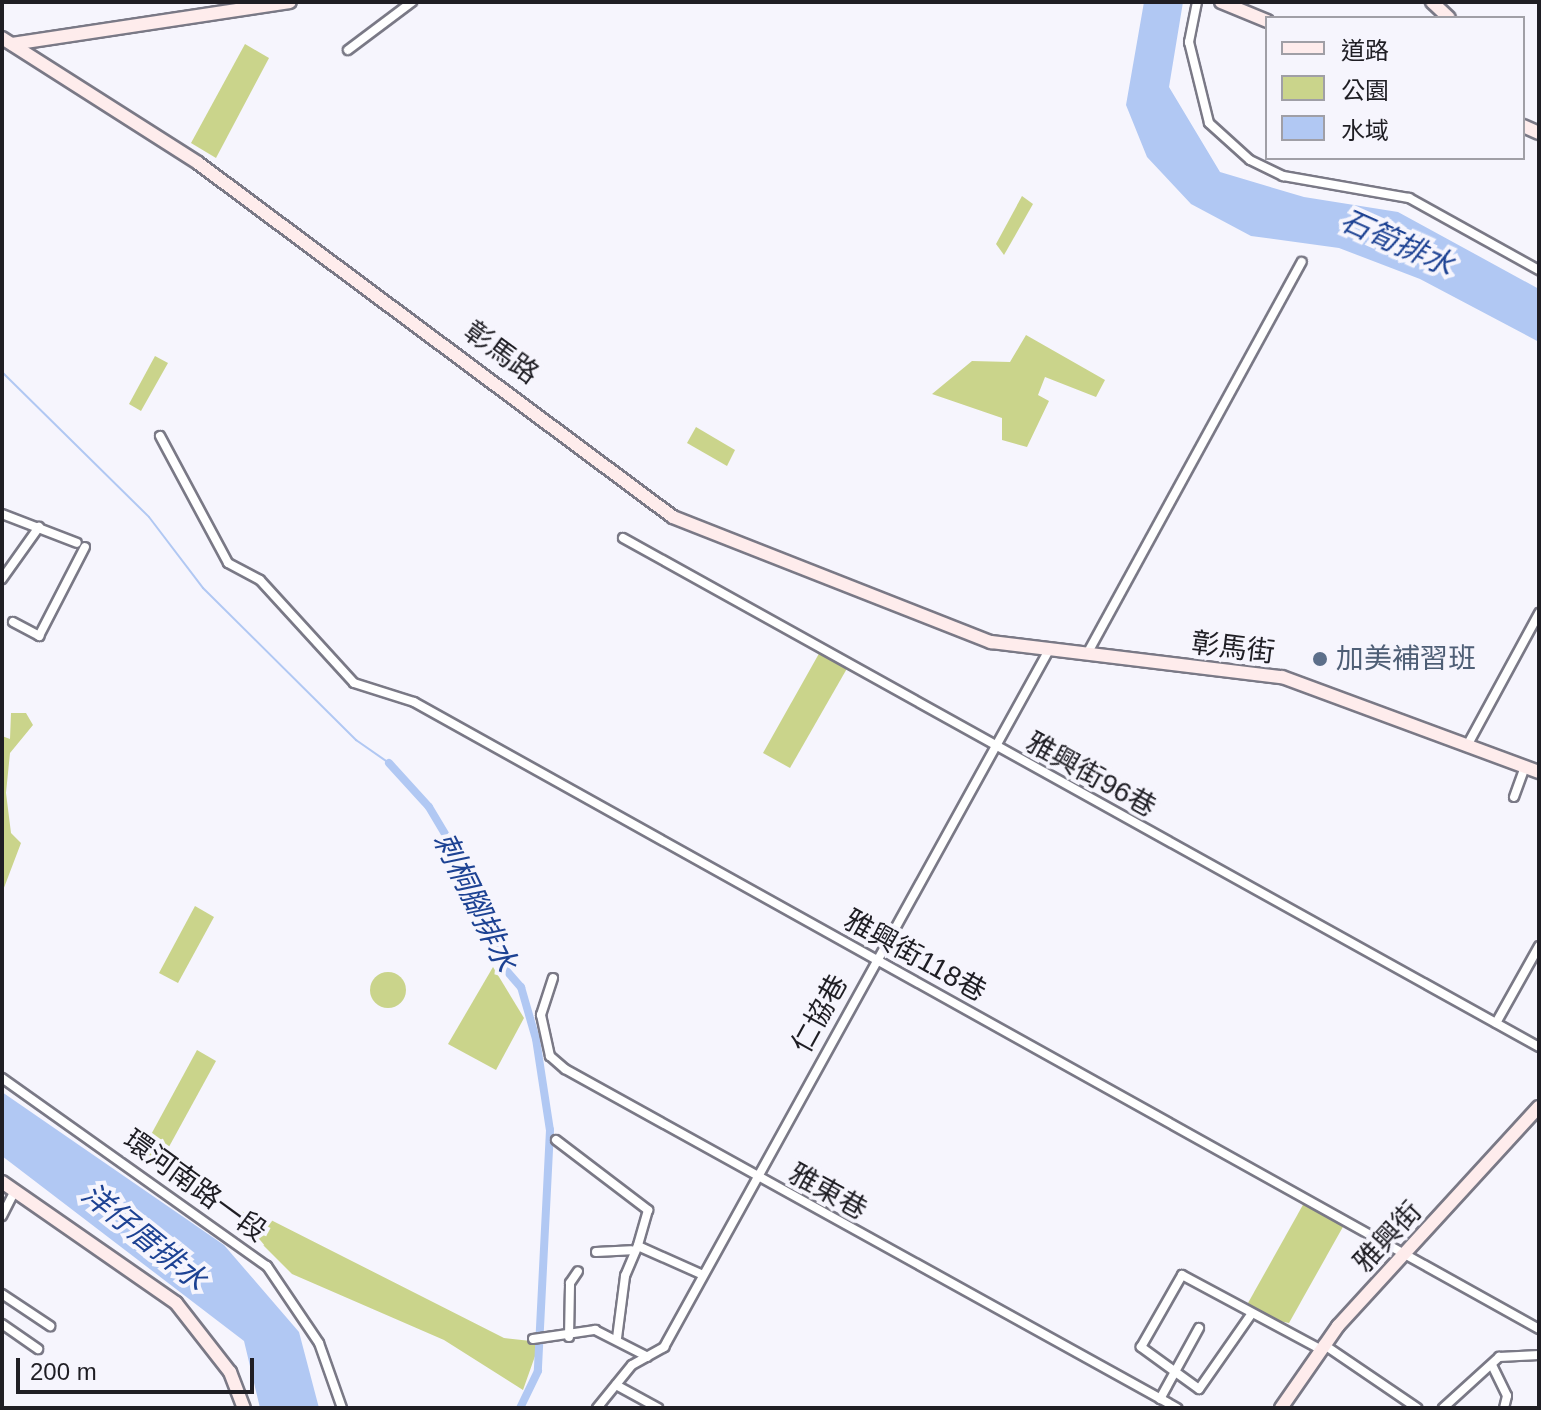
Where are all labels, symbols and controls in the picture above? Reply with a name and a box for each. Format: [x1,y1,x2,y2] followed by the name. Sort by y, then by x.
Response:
[1265,16,1525,160] legend
[1341,37,1389,64] text: 道路
[1341,77,1389,104] text: 公園
[1341,117,1389,144] text: 水域
[1335,202,1459,284] water label: 石筍排水
[457,315,545,391] street label: 彰馬路
[1189,626,1277,670] street label: 彰馬街
[1336,642,1476,676] place label: 加美補習班
[1311,650,1329,668] marker: 加美補習班
[1020,726,1162,824] street label: 雅興街96巷
[426,827,524,977] water label: 刺桐腳排水
[838,903,992,1009] street label: 雅興街118巷
[785,969,855,1059] street label: 仁協巷
[117,1123,273,1249] street label: 環河南路一段
[783,1157,873,1227] street label: 雅東巷
[74,1176,214,1298] water label: 洋仔厝排水
[1347,1195,1429,1279] street label: 雅興街
[20,1342,258,1392] scale bar
[30,1358,97,1385] text: 200 m

